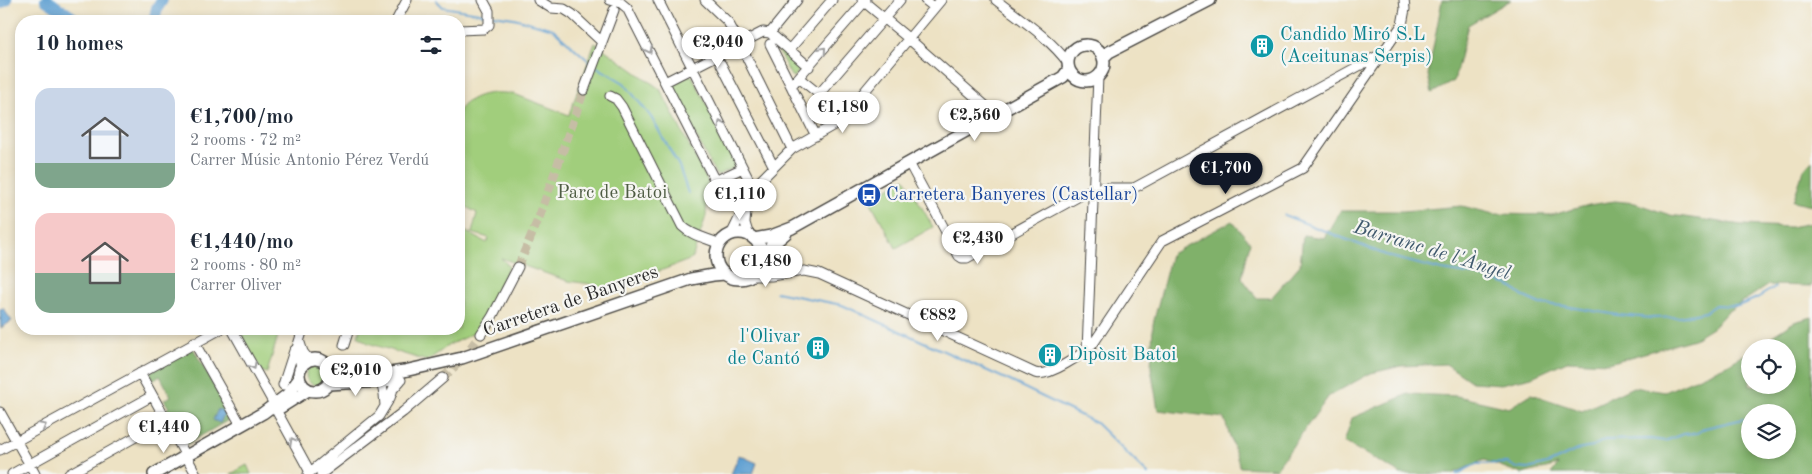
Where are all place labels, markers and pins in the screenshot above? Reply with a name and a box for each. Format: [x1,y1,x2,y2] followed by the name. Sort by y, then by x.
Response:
[1280,26,1432,67] place label: Candido Miró S.L (Aceitunas Serpis)
[677,27,759,69] pin: €2,040
[1249,33,1275,59] building icon: Candido Miró S.L (Aceitunas Serpis)
[802,92,884,134] pin: €1,180
[934,100,1016,142] pin: €2,560
[1185,152,1267,195] pin: €1,700
[699,178,781,221] pin: €1,110
[856,182,882,208] bus stop icon: Carretera Banyeres (Castellar)
[886,185,1138,205] place label: Carretera Banyeres (Castellar)
[937,222,1019,265] pin: €2,430
[725,246,807,288] pin: €1,480
[908,300,968,342] pin: €882
[728,328,800,369] place label: l'Olivar de Cantó
[805,335,831,361] building icon: l'Olivar de Cantó
[1037,342,1063,368] building icon: Dipòsit Batoi
[1068,346,1176,365] place label: Dipòsit Batoi
[315,354,397,397] pin: €2,010
[123,412,205,454] pin: €1,440

